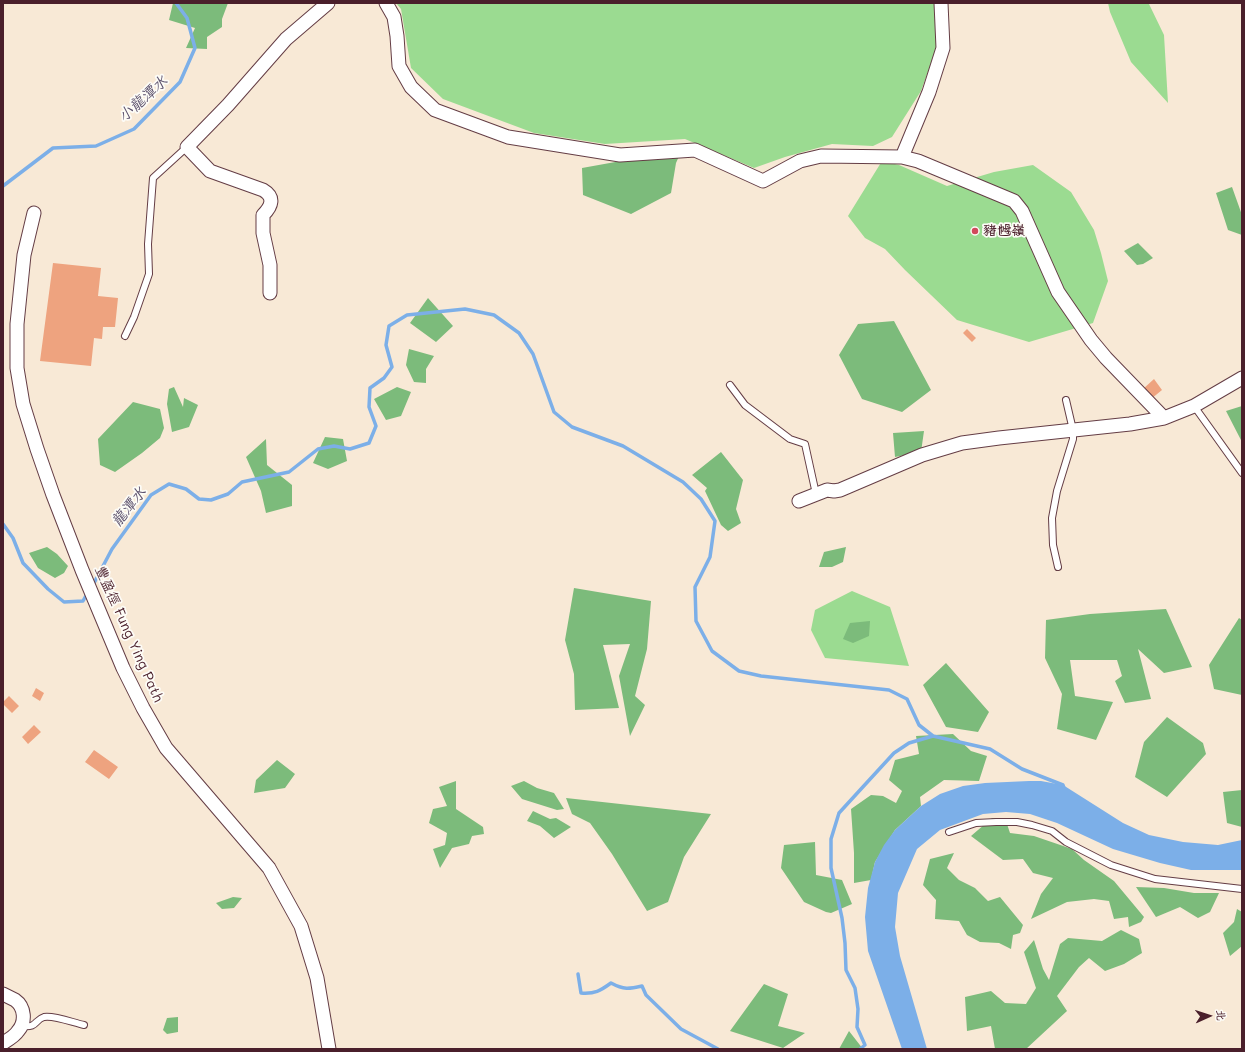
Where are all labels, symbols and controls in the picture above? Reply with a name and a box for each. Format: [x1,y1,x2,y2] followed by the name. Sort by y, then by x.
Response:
[115,72,171,126] water label: 小龍潭水
[983,223,1025,239] place label: 豬乸嶺
[970,226,980,236] marker: 豬乸嶺
[108,484,150,530] water label: 龍潭水
[91,563,167,705] street label: 豐盈徑 Fung Ying Path
[1189,996,1229,1036] north arrow
[1214,1009,1229,1021] text: 北

